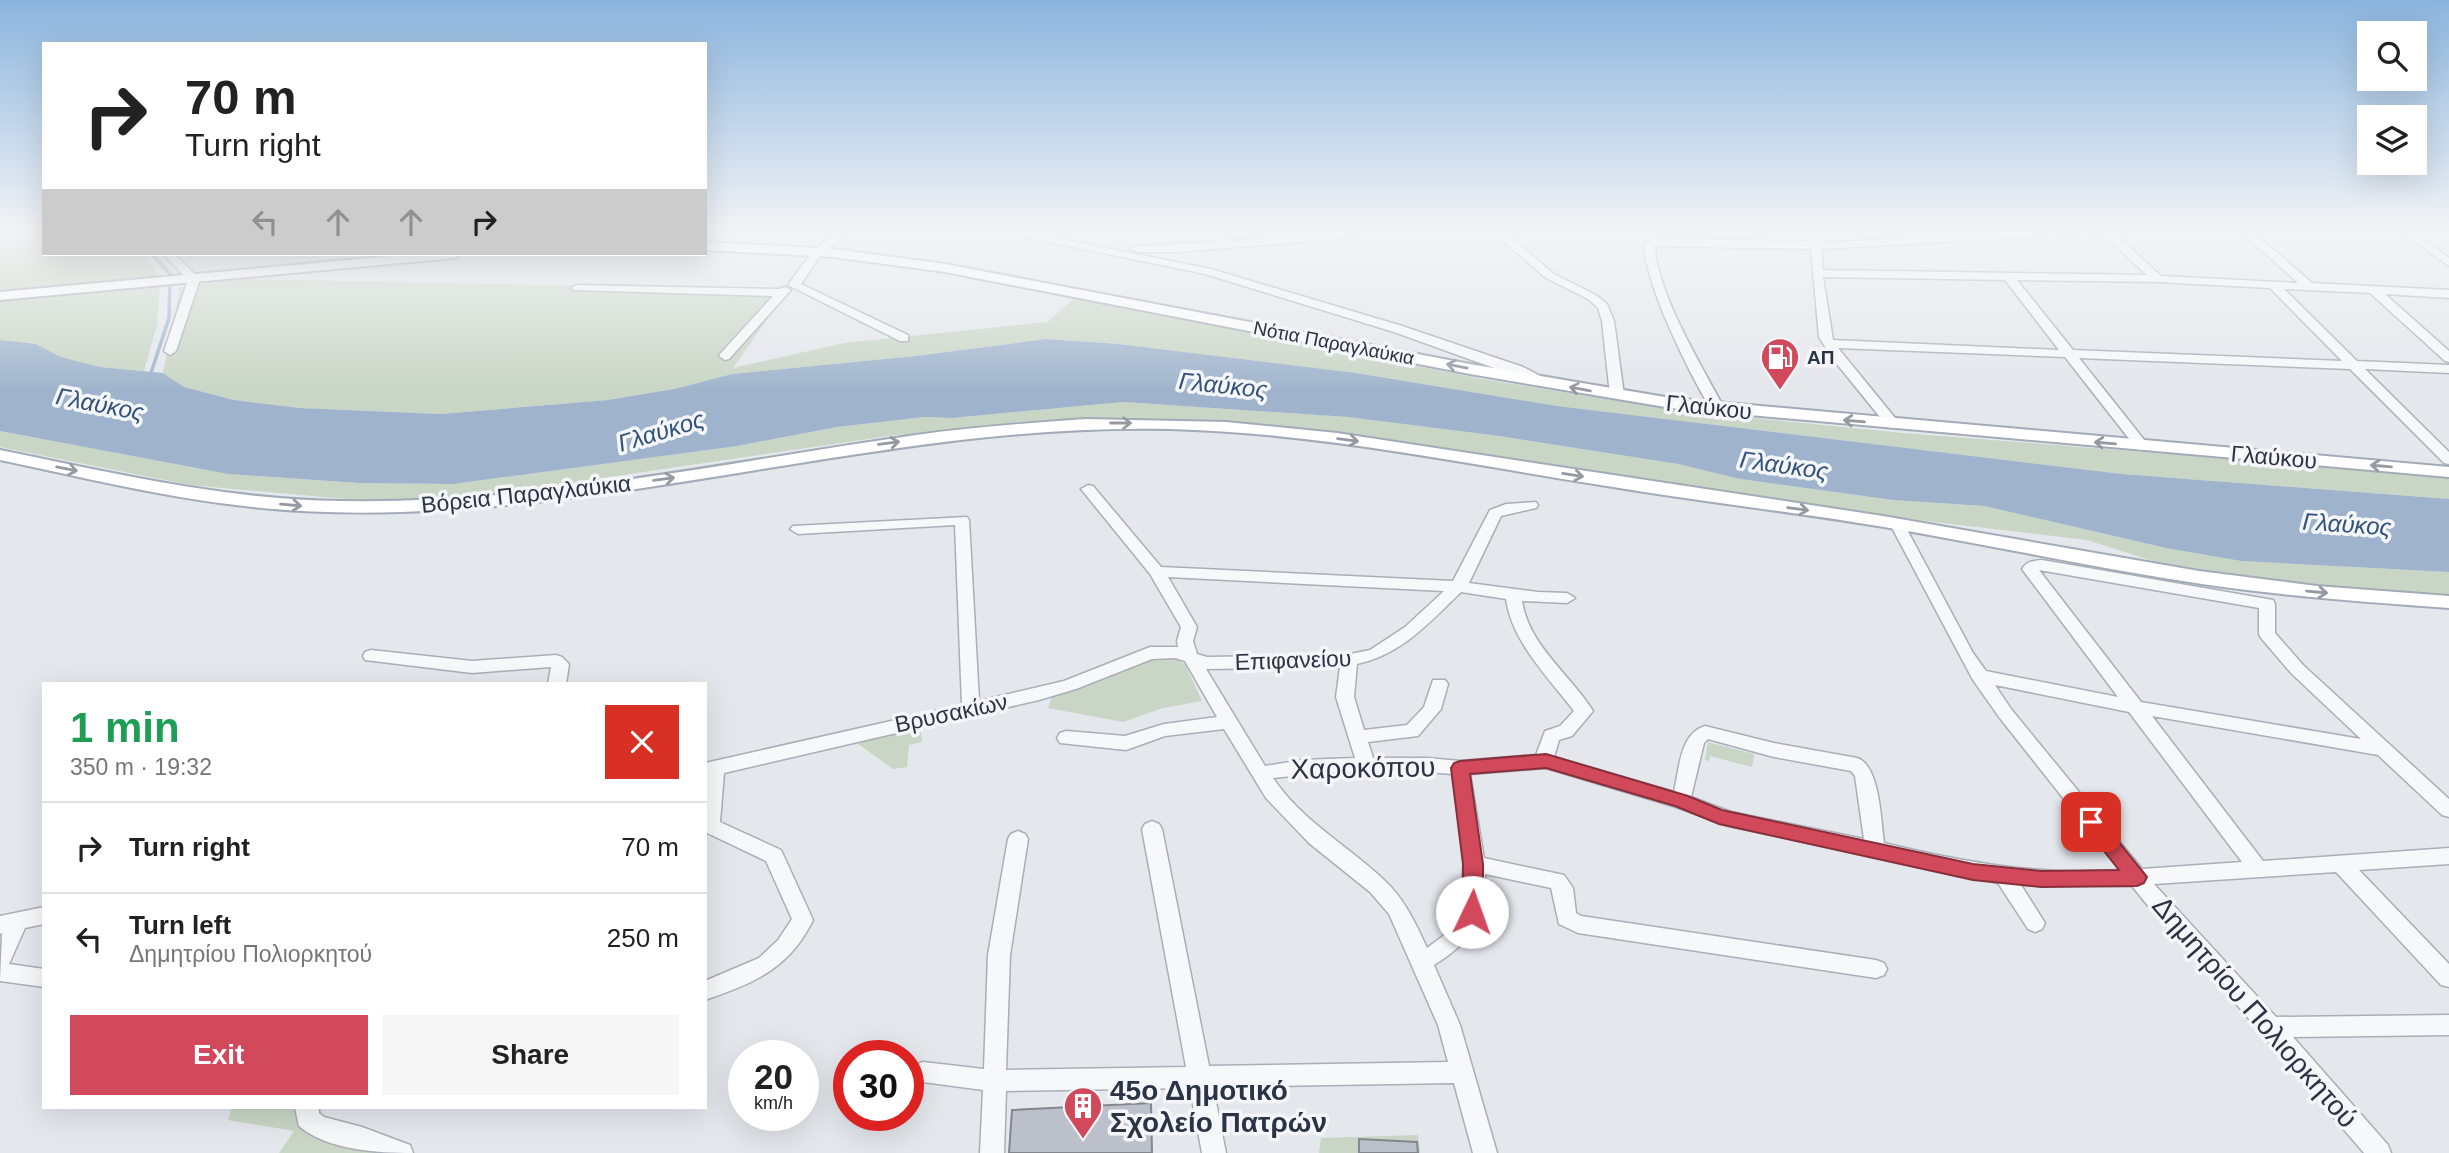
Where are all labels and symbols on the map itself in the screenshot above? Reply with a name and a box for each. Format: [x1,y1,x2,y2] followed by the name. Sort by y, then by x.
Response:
[1252,317,1416,369] street label: Νότια Παραγλαύκια
[1759,336,1801,391] fuel station icon: ΑΠ
[1807,347,1834,368] place label: ΑΠ
[1446,359,1469,373] one-way arrow
[1177,367,1269,403] water label: Γλαύκος
[54,382,146,426] water label: Γλαύκος
[1569,382,1592,395] one-way arrow
[1665,390,1753,424] street label: Γλαύκου
[615,405,708,457] water label: Γλαύκος
[1844,414,1866,427] one-way arrow
[1110,416,1133,430] one-way arrow
[1336,434,1359,447] one-way arrow
[2095,436,2117,449] one-way arrow
[877,437,900,450] one-way arrow
[2230,440,2318,474] street label: Γλαύκου
[1738,445,1830,485] water label: Γλαύκος
[2370,459,2393,472] one-way arrow
[55,462,78,476] one-way arrow
[1561,469,1584,482] one-way arrow
[420,470,632,518] street label: Βόρεια Παραγλαύκια
[652,473,675,486] one-way arrow
[279,498,302,511] one-way arrow
[1786,503,1809,516] one-way arrow
[2302,507,2393,541] water label: Γλαύκος
[2305,586,2327,599] one-way arrow
[1234,645,1352,675] street label: Επιφανείου
[892,688,1010,738] street label: Βρυσακίων
[1290,751,1436,785] street label: Χαροκόπου
[2061,792,2121,852] pin
[1435,875,1509,949] position arrow
[2146,890,2364,1134] street label: Δημητρίου Πολιορκητού
[833,1040,924,1131] speed limit sign: 30
[1110,1075,1327,1138] place label: 45ο Δημοτικό Σχολείο Πατρών
[1062,1085,1104,1140] building icon: 45ο Δημοτικό Σχολείο Πατρών

